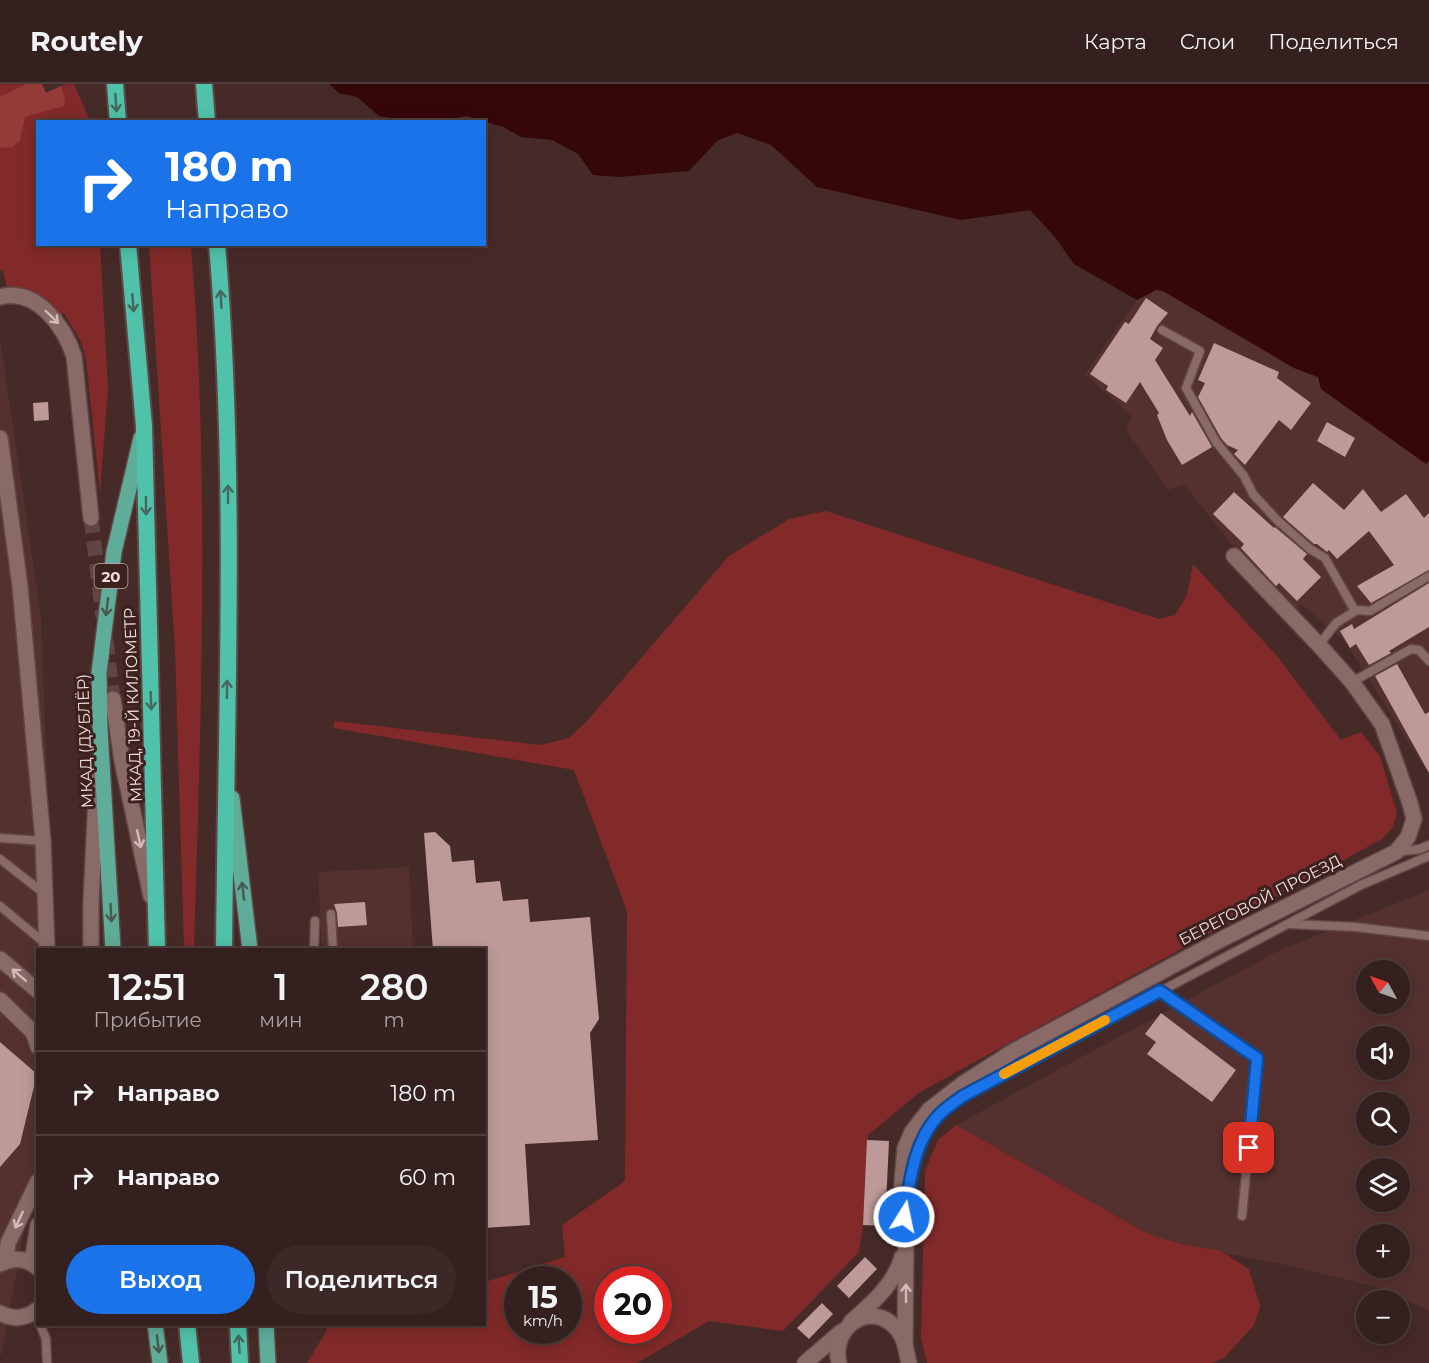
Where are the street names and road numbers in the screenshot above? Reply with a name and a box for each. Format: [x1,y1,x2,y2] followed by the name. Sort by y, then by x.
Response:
[94,564,128,588] road number: 20
[120,608,146,802] street label: МКАД, 19-Й КИЛОМЕТР
[72,674,97,809] street label: МКАД (ДУБЛЁР)
[1176,851,1345,949] street label: БЕРЕГОВОЙ ПРОЕЗД

